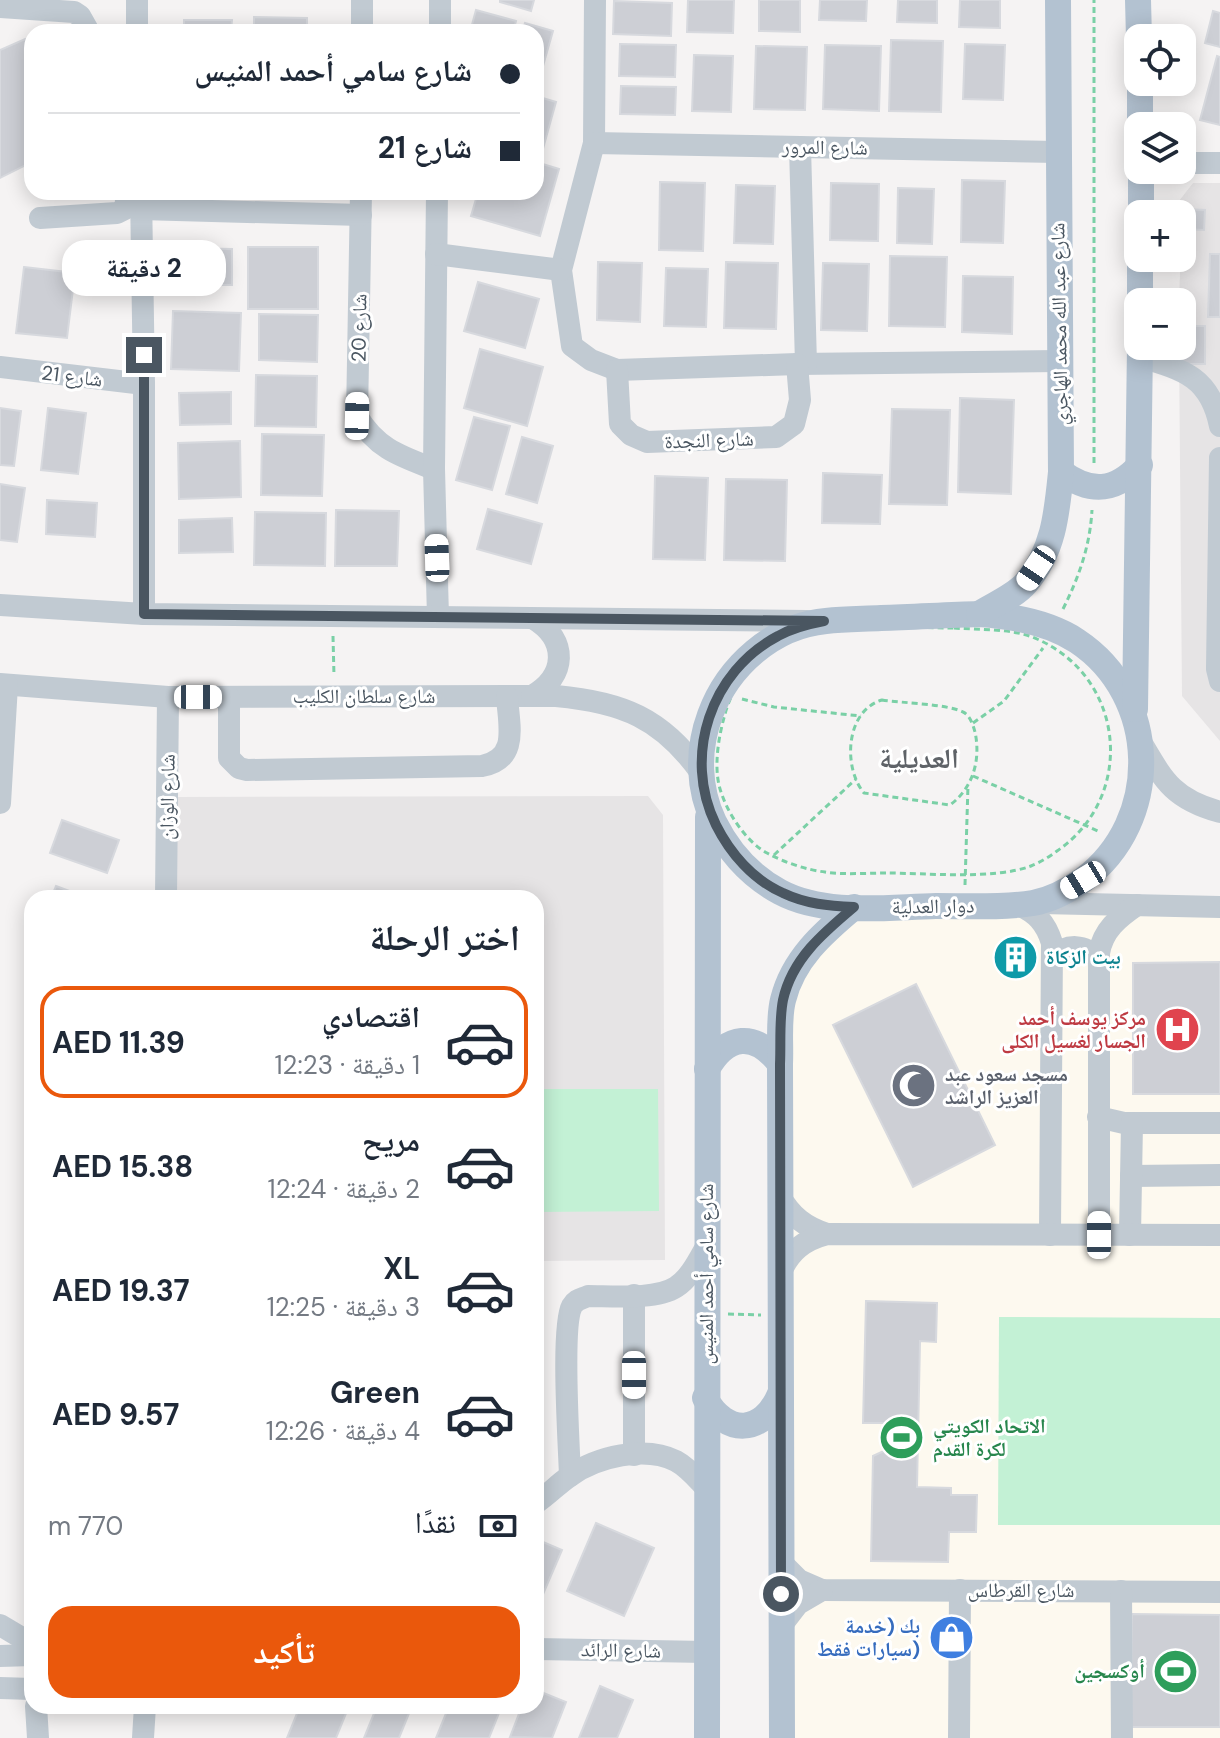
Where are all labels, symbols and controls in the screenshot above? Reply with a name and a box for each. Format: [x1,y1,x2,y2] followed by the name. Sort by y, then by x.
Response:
[1124,24,1196,360] map controls
[1124,24,1196,96] button: locate
[194,51,472,90] text: شارع سامي أحمد المنيس
[1124,112,1196,184] button: layers
[378,128,472,167] text: شارع 21
[781,133,868,161] street label: شارع المرور
[1124,200,1196,272] button: +
[1044,222,1077,426] street label: شارع عبد الله محمد الهاجري
[62,239,226,295] callout: 2 دقيقة
[106,251,182,285] text: 2 دقيقة
[1124,288,1196,360] button: −
[345,294,373,362] street label: شارع 20
[126,337,162,373] route end
[40,359,104,393] street label: شارع 21
[345,392,369,440] car
[664,425,754,455] street label: شارع النجدة
[424,534,450,582] car
[1013,541,1059,595] car
[293,683,435,709] street label: شارع سلطان الكليب
[174,685,222,709] car
[879,740,959,777] district label: العديلية
[153,754,181,840] street label: شارع الوزان
[1056,857,1110,903] car
[891,892,975,920] street label: دوار العدلية
[370,914,520,961] text: اختر الرحلة
[991,933,1039,981] building icon: بيت الزكاة
[1046,944,1121,970] place label: بيت الزكاة
[322,997,420,1036] text: اقتصادي
[1001,1005,1146,1054] place label: مركز يوسف أحمد الجسار لغسيل الكلى
[1153,1005,1201,1053] hospital icon: مركز يوسف أحمد الجسار لغسيل الكلى
[444,1006,516,1078] icon: car
[52,1023,185,1062] text: AED 11.39
[274,1048,420,1082] text: 1 دقيقة · 12:23
[890,1061,938,1109] mosque icon: مسجد سعود عبد العزيز الراشد
[945,1061,1068,1110] place label: مسجد سعود عبد العزيز الراشد
[362,1121,420,1160] text: مريح
[444,1130,516,1202] icon: car
[52,1147,193,1186] text: AED 15.38
[268,1172,420,1206] text: 2 دقيقة · 12:24
[693,1184,722,1364] street label: شارع سامي أحمد المنيس
[1087,1211,1111,1259] car
[383,1249,420,1288] text: XL
[444,1254,516,1326] icon: car
[52,1271,190,1310] text: AED 19.37
[267,1290,420,1324] text: 3 دقيقة · 12:25
[622,1351,646,1399] car
[330,1373,420,1412] text: Green
[444,1378,516,1450] icon: car
[52,1395,179,1434] text: AED 9.57
[878,1413,926,1461] sports icon: الاتحاد الكويتي لكرة القدم
[933,1413,1046,1463] place label: الاتحاد الكويتي لكرة القدم
[266,1414,420,1448] text: 4 دقيقة · 12:26
[415,1503,456,1542] text: نقدًا
[476,1504,520,1548] icon: cash
[48,1509,123,1543] text: 770 m
[763,1576,799,1612] route start
[968,1577,1074,1603] street label: شارع القرطاس
[48,1606,520,1698] button: تأكيد
[817,1613,920,1662] place label: بك (خدمة سيارات فقط)
[927,1613,975,1661] shop icon: بك (خدمة سيارات فقط)
[581,1636,661,1664] street label: شارع الرائد
[1152,1647,1200,1695] sports icon: أوكسجين
[1074,1658,1145,1684] place label: أوكسجين

